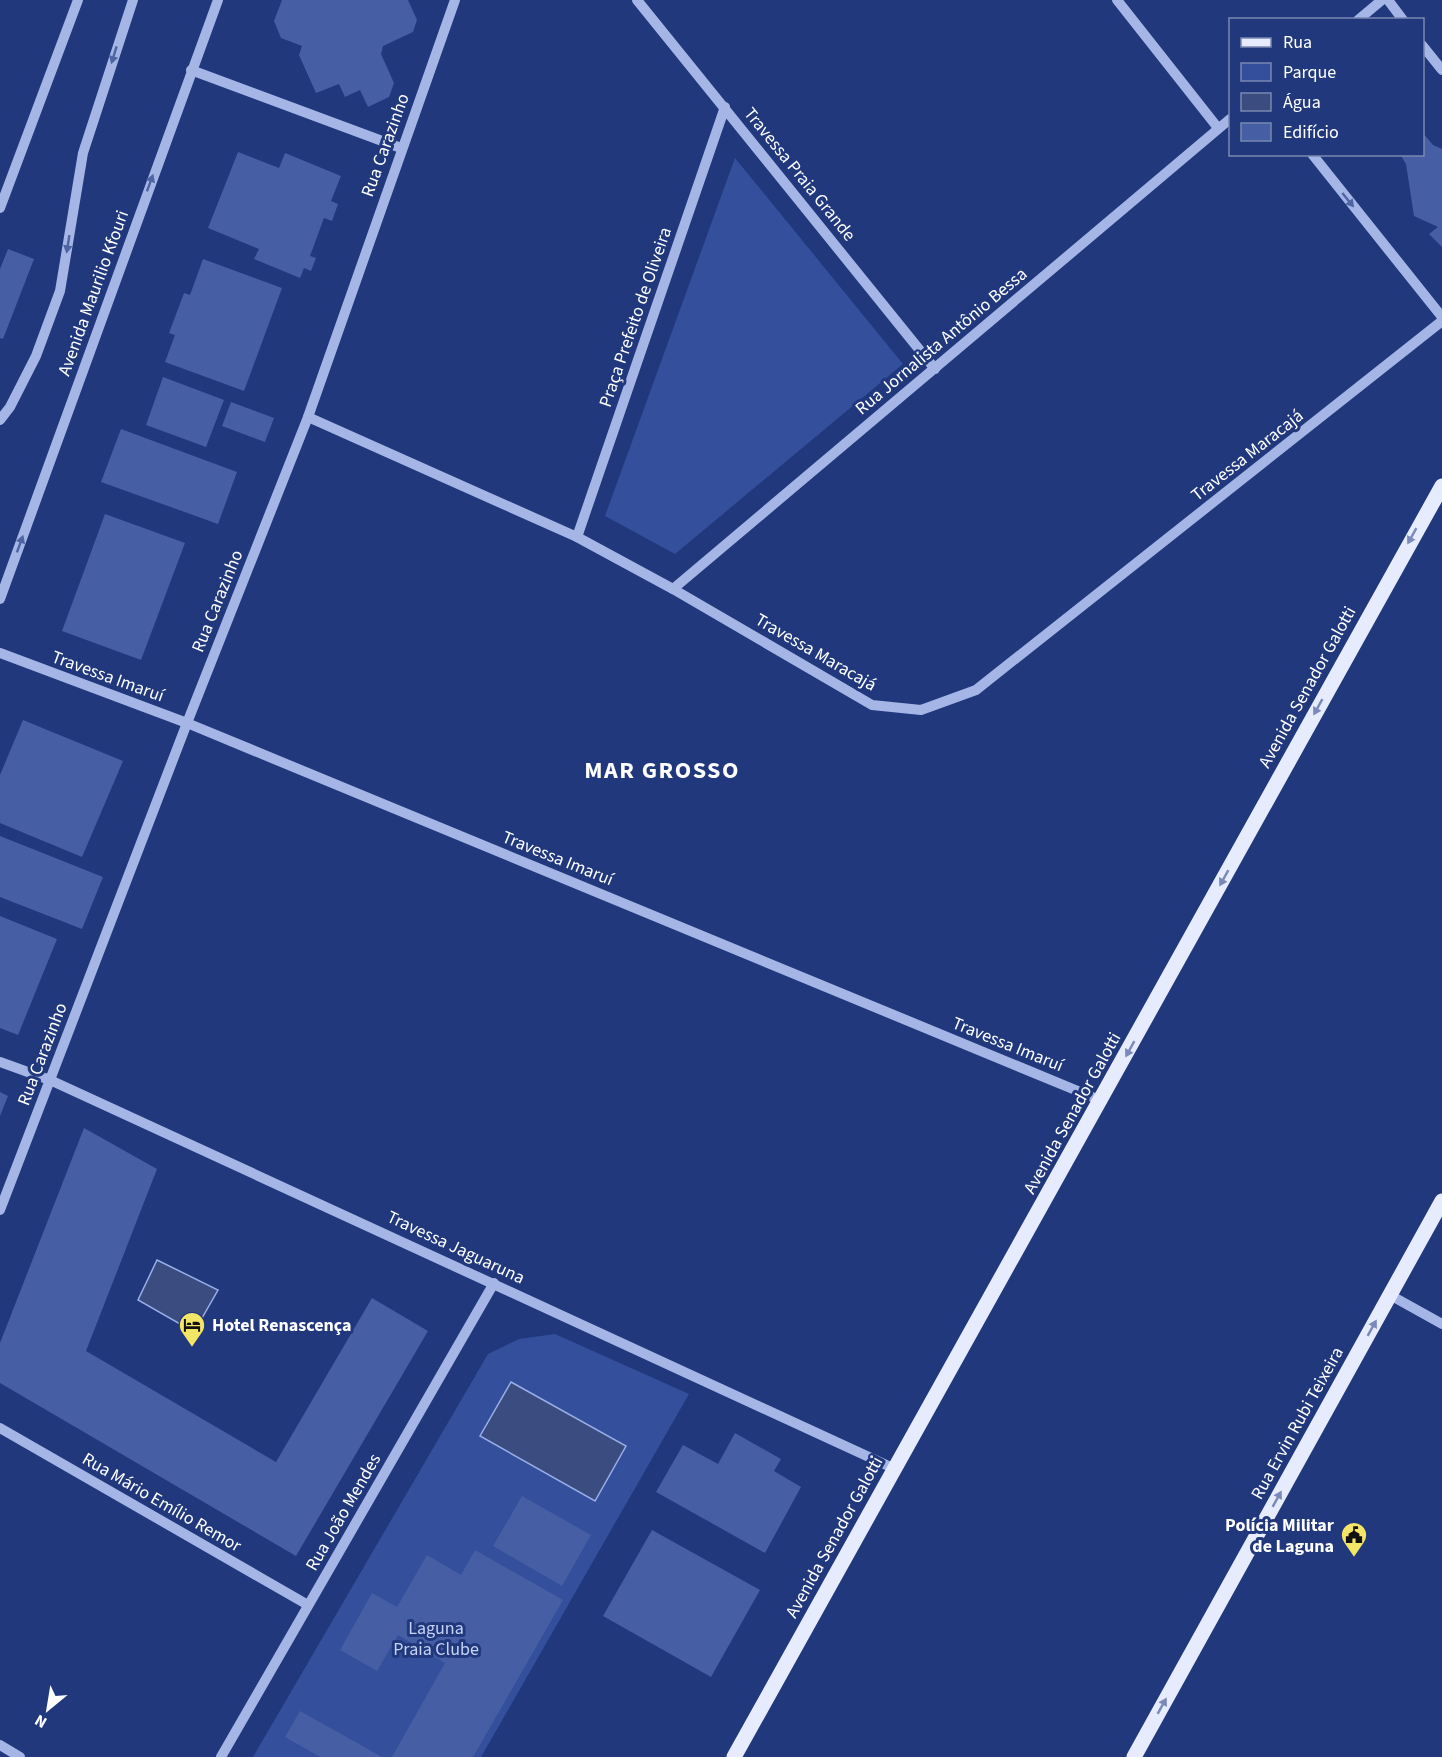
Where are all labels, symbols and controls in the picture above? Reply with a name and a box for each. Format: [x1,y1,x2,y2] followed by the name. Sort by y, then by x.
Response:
[1229,18,1424,156] legend
[1283,30,1312,55] text: Rua
[109,46,118,64] one-way arrow
[1283,60,1336,85] text: Parque
[355,90,416,200] street label: Rua Carazinho
[1283,90,1321,115] text: Água
[738,102,862,247] street label: Travessa Praia Grande
[1283,120,1339,145] text: Edifício
[146,173,156,191] one-way arrow
[1342,193,1354,208] one-way arrow
[52,207,135,379] street label: Avenida Maurilio Kfouri
[593,224,678,410] street label: Praça Prefeito de Oliveira
[63,235,72,254] one-way arrow
[850,262,1033,421] street label: Rua Jornalista Antônio Bessa
[1186,404,1309,507] street label: Travessa Maracajá
[1407,528,1417,545] one-way arrow
[15,535,25,553] one-way arrow
[186,546,249,656] street label: Rua Carazinho
[1253,602,1362,773] street label: Avenida Senador Galotti
[750,608,881,697] street label: Travessa Maracajá
[48,645,168,709] street label: Travessa Imaruí
[1313,699,1323,716] one-way arrow
[584,753,740,788] district label: MAR GROSSO
[498,825,618,892] street label: Travessa Imaruí
[1219,870,1229,887] one-way arrow
[11,999,74,1109] street label: Rua Carazinho
[948,1011,1068,1078] street label: Travessa Imaruí
[1018,1028,1127,1199] street label: Avenida Senador Galotti
[1125,1041,1135,1058] one-way arrow
[383,1205,529,1290] street label: Travessa Jaguaruna
[177,1310,207,1348] hotel icon: Hotel Renascença
[212,1313,351,1338] place label: Hotel Renascença
[1367,1319,1377,1336] one-way arrow
[1245,1342,1350,1504] street label: Rua Ervin Rubi Teixeira
[78,1447,247,1559] street label: Rua Mário Emílio Remor
[300,1449,387,1575] street label: Rua João Mendes
[780,1452,889,1623] street label: Avenida Senador Galotti
[1272,1490,1282,1507] one-way arrow
[1225,1513,1335,1559] place label: Polícia Militar de Laguna
[1339,1520,1369,1558] public building icon: Polícia Militar de Laguna
[393,1616,479,1662] park label: Laguna Praia Clube
[18,1679,78,1739] north arrow
[1157,1698,1168,1714] one-way arrow
[31,1709,51,1733] text: N

